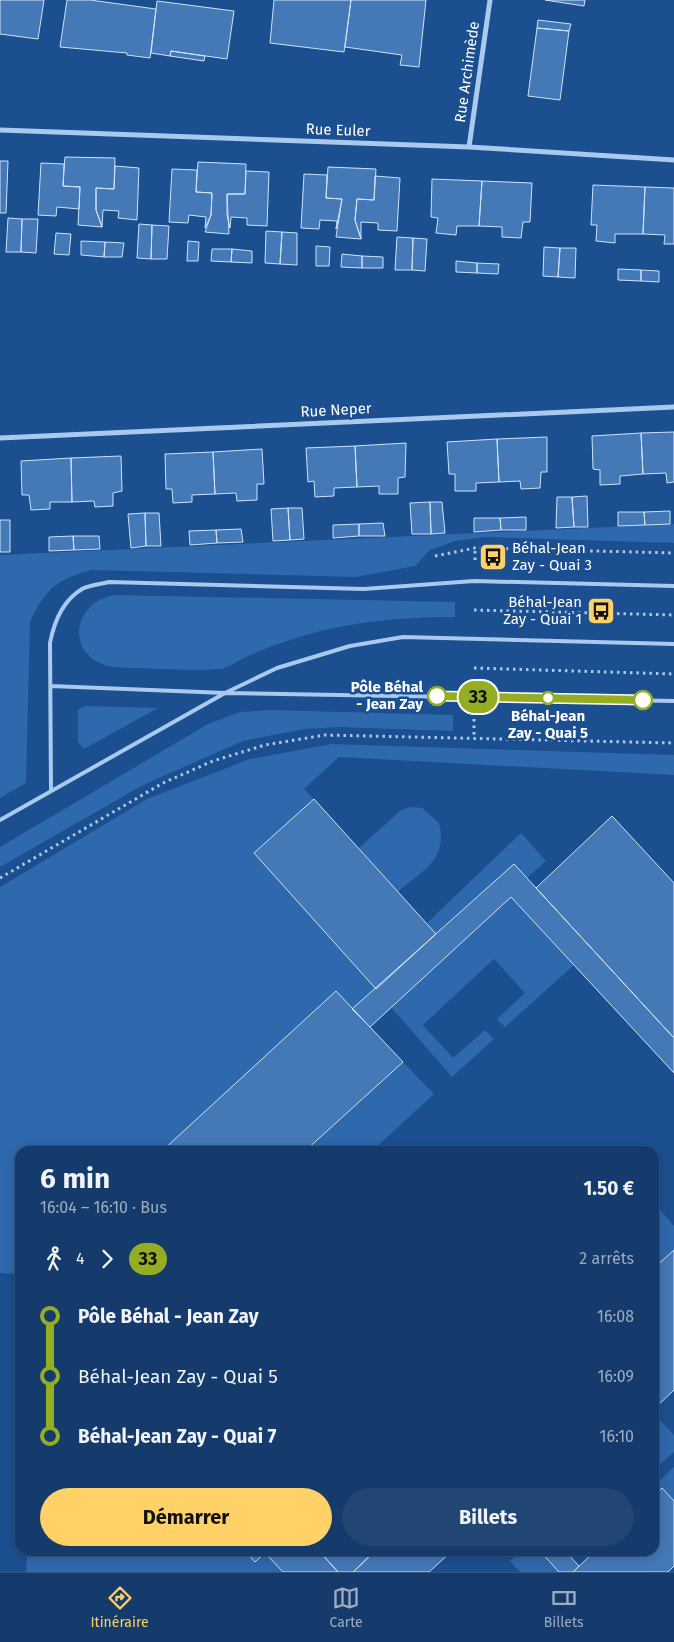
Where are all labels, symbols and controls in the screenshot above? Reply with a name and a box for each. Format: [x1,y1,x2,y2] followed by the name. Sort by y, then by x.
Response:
[451,20,483,124] street label: Rue Archimède
[305,120,371,140] street label: Rue Euler
[300,399,372,421] street label: Rue Neper
[512,539,592,574] place label: Béhal-Jean Zay - Quai 3
[478,542,508,572] bus stop icon: Béhal-Jean Zay - Quai 3
[503,593,582,628] place label: Béhal-Jean Zay - Quai 1
[586,596,616,626] bus stop icon: Béhal-Jean Zay - Quai 1
[351,678,424,713] place label: Pôle Béhal - Jean Zay
[456,681,500,713] line badge: 33
[427,686,447,706] marker: Pôle Béhal - Jean Zay
[469,686,487,708] text: 33
[633,690,653,710] unlabelled marker
[541,691,555,705] marker: Béhal-Jean Zay - Quai 5
[508,707,588,742] place label: Béhal-Jean Zay - Quai 5
[40,1162,110,1195] text: 6 min
[583,1177,634,1200] text: 1.50 €
[40,1198,167,1217] text: 16:04 – 16:10 · Bus
[40,1245,68,1273] icon: walk
[93,1245,121,1273] icon: forward
[139,1248,157,1270] text: 33
[76,1249,85,1268] text: 4
[579,1249,634,1268] text: 2 arrêts
[78,1305,259,1328] text: Pôle Béhal - Jean Zay
[597,1307,634,1326] text: 16:08
[78,1365,278,1388] text: Béhal-Jean Zay - Quai 5
[598,1367,634,1386] text: 16:09
[78,1425,277,1448] text: Béhal-Jean Zay - Quai 7
[599,1427,634,1446] text: 16:10
[40,1488,332,1546] button: Démarrer
[342,1488,634,1546] button: Billets
[90,1584,149,1631] tab: Itinéraire
[330,1584,363,1631] tab: Carte
[544,1584,584,1631] tab: Billets

